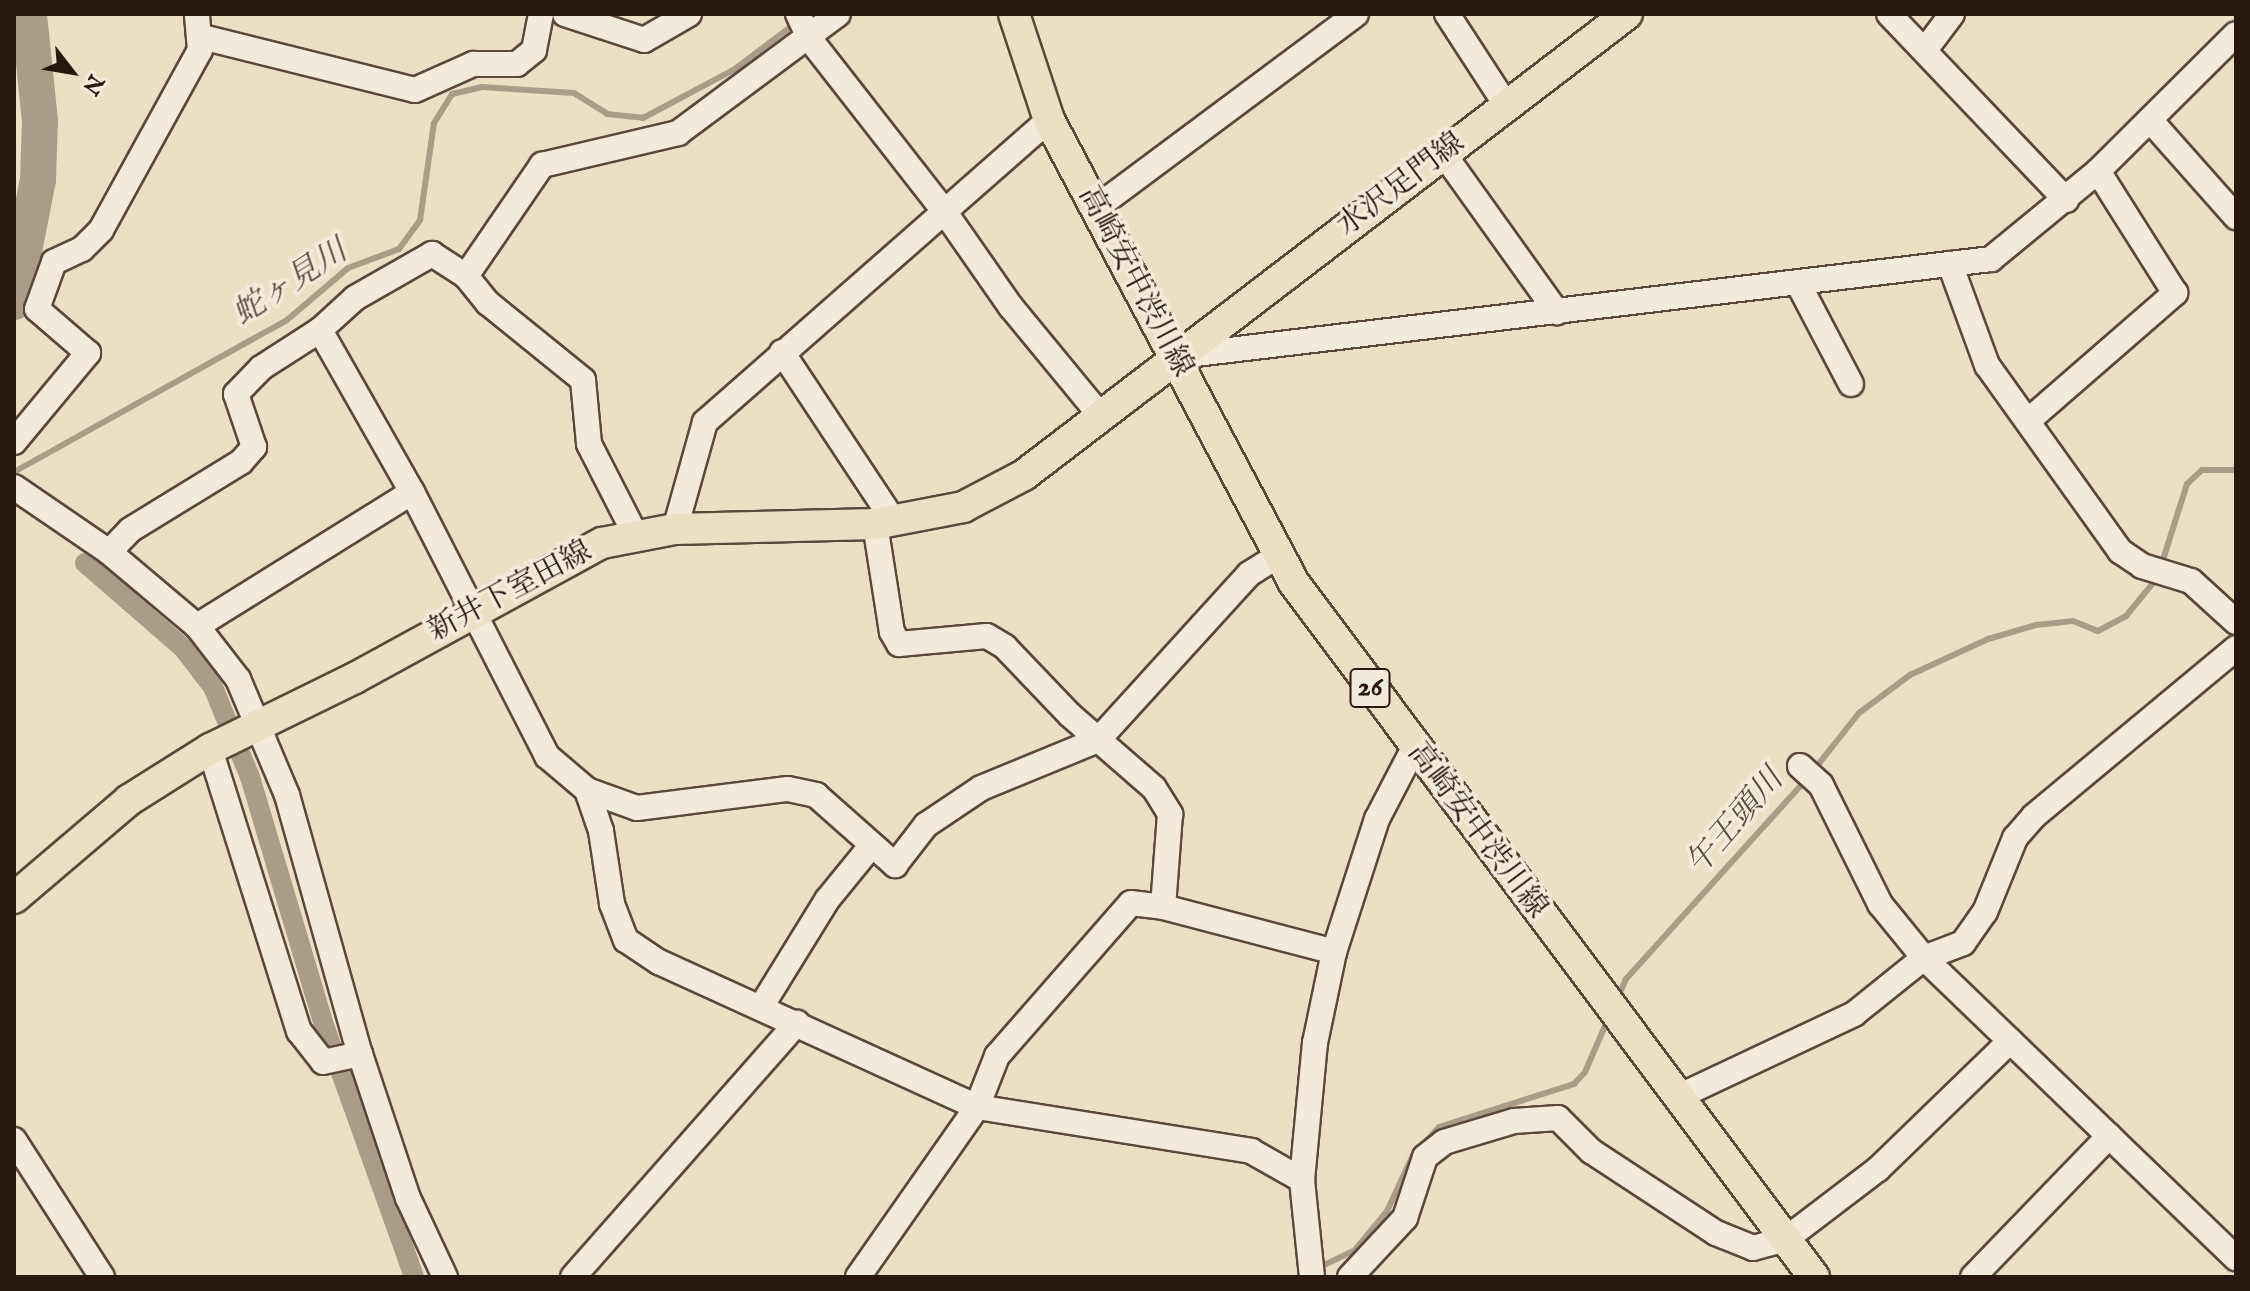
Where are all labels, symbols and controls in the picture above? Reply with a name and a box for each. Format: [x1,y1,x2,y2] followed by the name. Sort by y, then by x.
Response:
[32,32,112,112] north arrow
[76,69,109,100] text: N
[1330,125,1472,245] street label: 水沢足門線
[1070,181,1200,383] street label: 高崎安中渋川線
[227,233,355,335] water label: 蛇ヶ見川
[422,534,598,650] street label: 新井下室田線
[1348,664,1392,712] road number: 26
[1399,736,1555,926] street label: 高崎安中渋川線
[1680,762,1792,884] water label: 午王頭川

